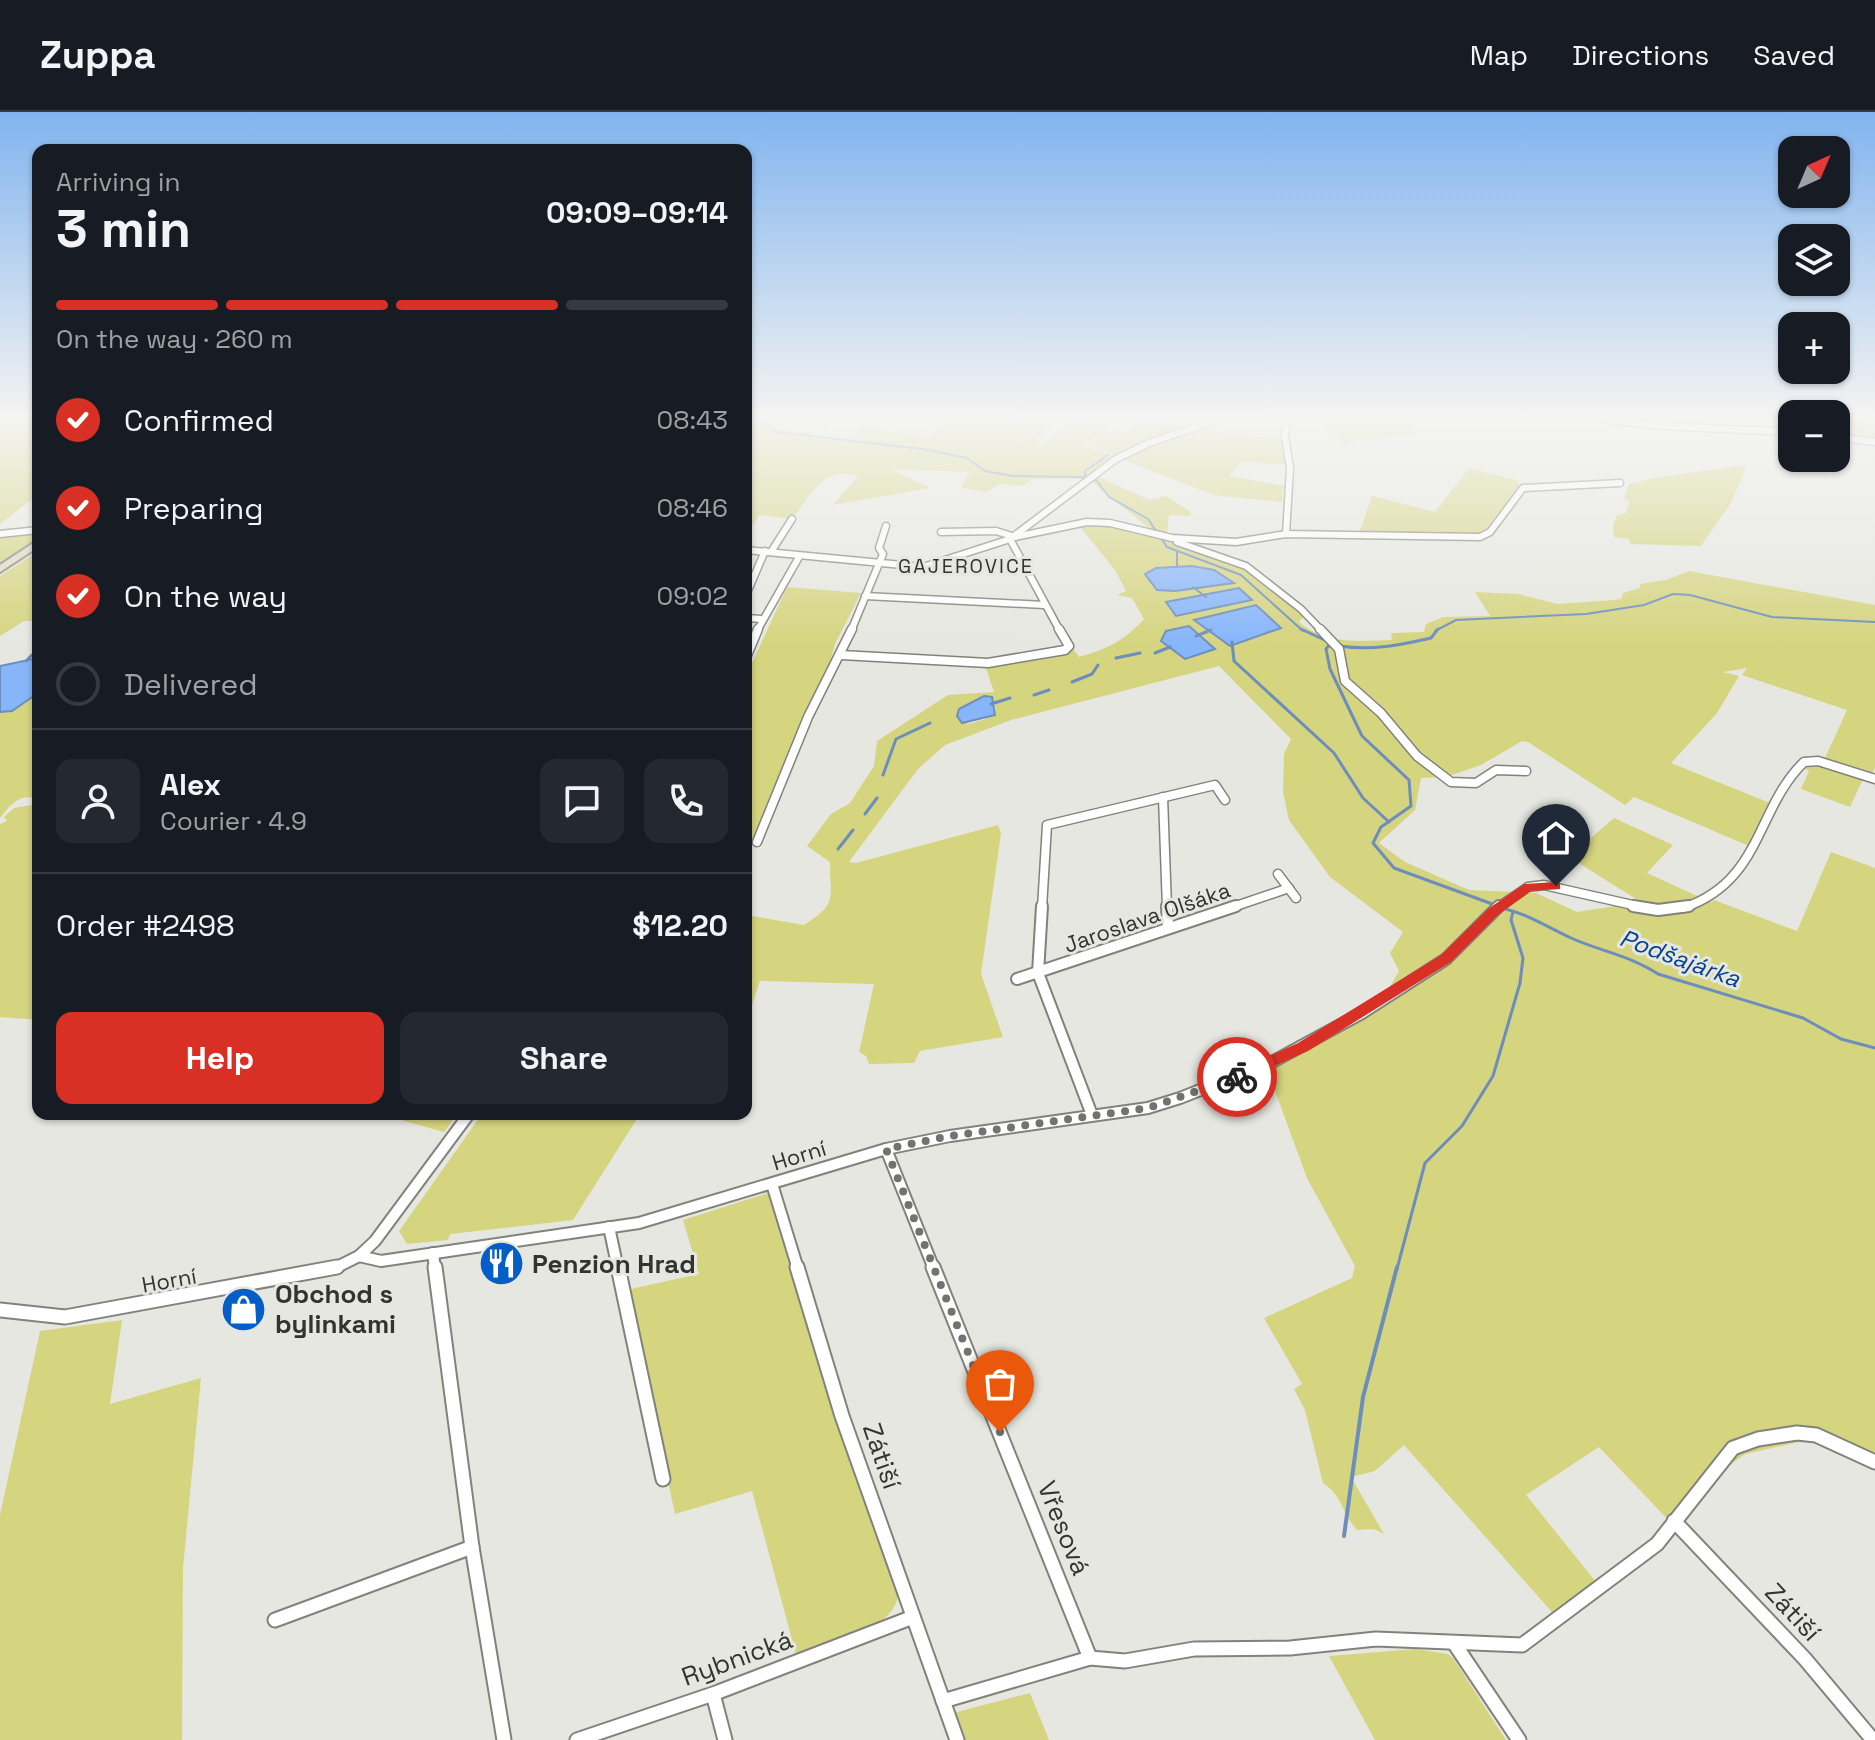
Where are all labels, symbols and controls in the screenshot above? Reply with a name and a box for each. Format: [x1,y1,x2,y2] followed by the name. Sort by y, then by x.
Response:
[40,31,156,79] text: Zuppa
[1470,37,1528,73] text: Map
[1572,37,1709,73] text: Directions
[1753,37,1835,73] text: Saved
[1778,136,1850,208] north arrow
[1778,136,1850,472] map controls
[56,165,180,199] text: Arriving in
[546,193,728,232] text: 09:09–09:14
[56,196,191,262] text: 3 min
[1778,224,1850,296] button: layers
[1778,312,1850,384] button: +
[56,322,293,356] text: On the way · 260 m
[56,398,100,442] icon: check
[1778,400,1850,472] button: −
[124,401,274,440] text: Confirmed
[657,403,728,437] text: 08:43
[56,486,100,530] icon: check
[124,489,263,528] text: Preparing
[656,491,728,525] text: 08:46
[898,553,1034,579] district label: GAJEROVICE
[56,574,100,618] icon: check
[124,577,287,616] text: On the way
[656,579,728,613] text: 09:02
[124,665,258,704] text: Delivered
[56,759,140,843] button: person
[540,759,624,843] button: chat
[644,759,728,843] button: phone
[160,765,221,804] text: Alex
[160,804,307,838] text: Courier · 4.9
[1522,804,1590,886] pin
[1534,816,1578,860] icon: home
[1060,875,1234,959] street label: Jaroslava Olšáka
[56,906,235,945] text: Order #2498
[632,906,728,945] text: $12.20
[1616,922,1745,994] water label: Podšajárka
[56,1012,384,1104] button: Help
[400,1012,728,1104] button: Share
[1197,1037,1277,1117] courier
[1215,1055,1259,1099] icon: bike
[769,1133,830,1176] street label: Horní
[477,1240,525,1288] restaurant icon: Penzion Hrad
[532,1247,696,1281] place label: Penzion Hrad
[139,1261,199,1299] street label: Horní
[275,1277,396,1341] place label: Obchod s bylinkami
[220,1285,268,1333] shop icon: Obchod s bylinkami
[966,1350,1034,1432] pin
[978,1362,1022,1406] icon: bag
[855,1419,909,1494] street label: Zátiší
[1030,1476,1098,1580] street label: Vřesová
[1758,1576,1829,1649] street label: Zátiší
[677,1622,797,1694] street label: Rybnická

